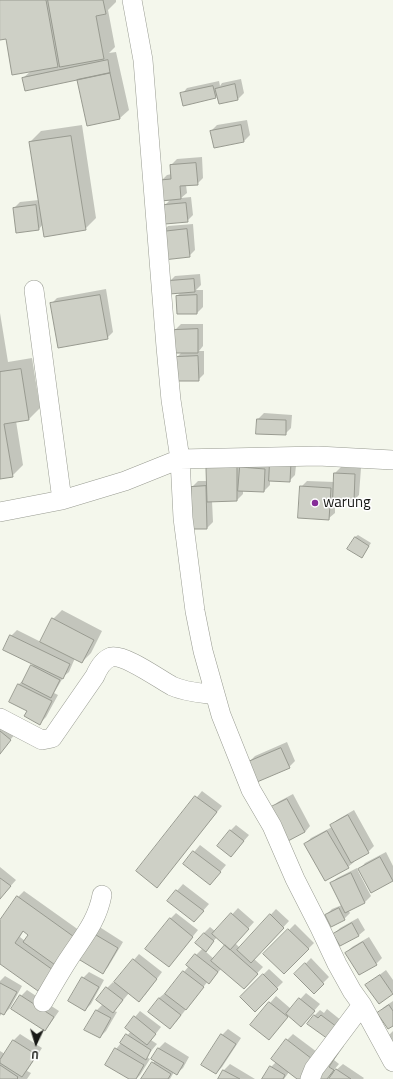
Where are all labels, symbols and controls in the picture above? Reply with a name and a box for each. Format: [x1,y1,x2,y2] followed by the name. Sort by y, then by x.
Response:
[323,494,371,512] place label: warung
[310,498,320,508] marker: warung
[16,1023,56,1063] north arrow
[31,1047,39,1063] text: U

